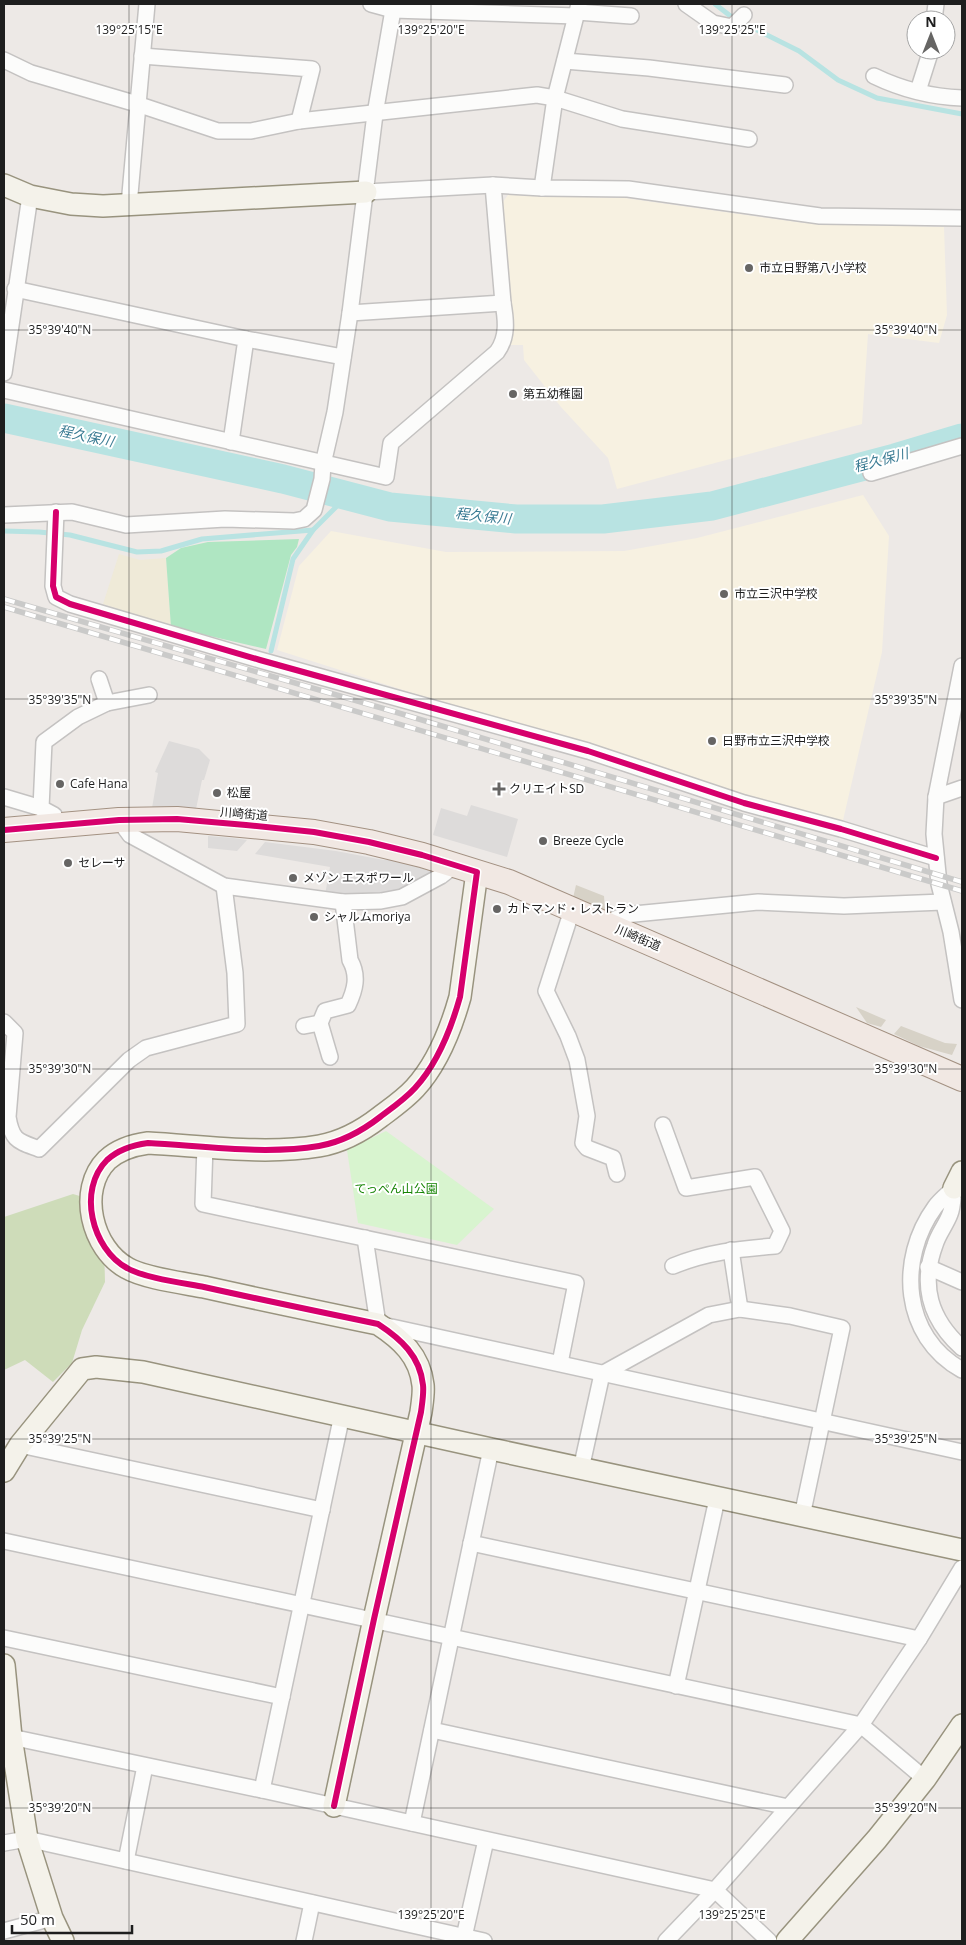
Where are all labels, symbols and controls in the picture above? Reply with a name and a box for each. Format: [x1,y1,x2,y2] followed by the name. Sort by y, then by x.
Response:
[906,10,956,60] north arrow
[925,12,937,31] text: N
[95,21,163,38] text: 139°25'15"E
[397,21,465,38] text: 139°25'20"E
[698,21,766,38] text: 139°25'25"E
[759,259,867,276] place label: 市立日野第八小学校
[743,262,755,274] marker: 市立日野第八小学校
[29,321,91,338] text: 35°39'40"N
[875,321,937,338] text: 35°39'40"N
[523,385,583,402] place label: 第五幼稚園
[507,388,519,400] marker: 第五幼稚園
[57,420,117,451] water label: 程久保川
[851,443,912,476] water label: 程久保川
[454,503,514,528] water label: 程久保川
[734,585,818,602] place label: 市立三沢中学校
[718,588,730,600] marker: 市立三沢中学校
[29,691,91,708] text: 35°39'35"N
[875,691,937,708] text: 35°39'35"N
[722,732,830,749] place label: 日野市立三沢中学校
[706,735,718,747] marker: 日野市立三沢中学校
[70,775,128,792] place label: Cafe Hana
[54,778,66,790] marker: Cafe Hana
[509,780,584,797] place label: クリエイトSD
[493,783,505,795] marker: クリエイトSD
[227,784,251,801] place label: 松屋
[211,787,223,799] marker: 松屋
[219,803,269,824] street label: 川崎街道
[553,832,624,849] place label: Breeze Cycle
[537,835,549,847] marker: Breeze Cycle
[78,854,126,871] place label: セレーサ
[62,857,74,869] marker: セレーサ
[303,869,414,886] place label: メゾン エスポワール
[287,872,299,884] marker: メゾン エスポワール
[507,900,639,917] place label: カトマンド・レストラン
[491,903,503,915] marker: カトマンド・レストラン
[324,908,411,925] place label: シャルムmoriya
[308,911,320,923] marker: シャルムmoriya
[613,920,664,955] street label: 川崎街道
[29,1060,91,1077] text: 35°39'30"N
[875,1060,937,1077] text: 35°39'30"N
[354,1180,438,1197] park label: てっぺん山公園
[29,1430,91,1447] text: 35°39'25"N
[875,1430,937,1447] text: 35°39'25"N
[29,1799,91,1816] text: 35°39'20"N
[875,1799,937,1816] text: 35°39'20"N
[12,1902,132,1934] scale bar
[397,1906,465,1923] text: 139°25'20"E
[698,1906,766,1923] text: 139°25'25"E
[20,1909,55,1929] text: 50 m

